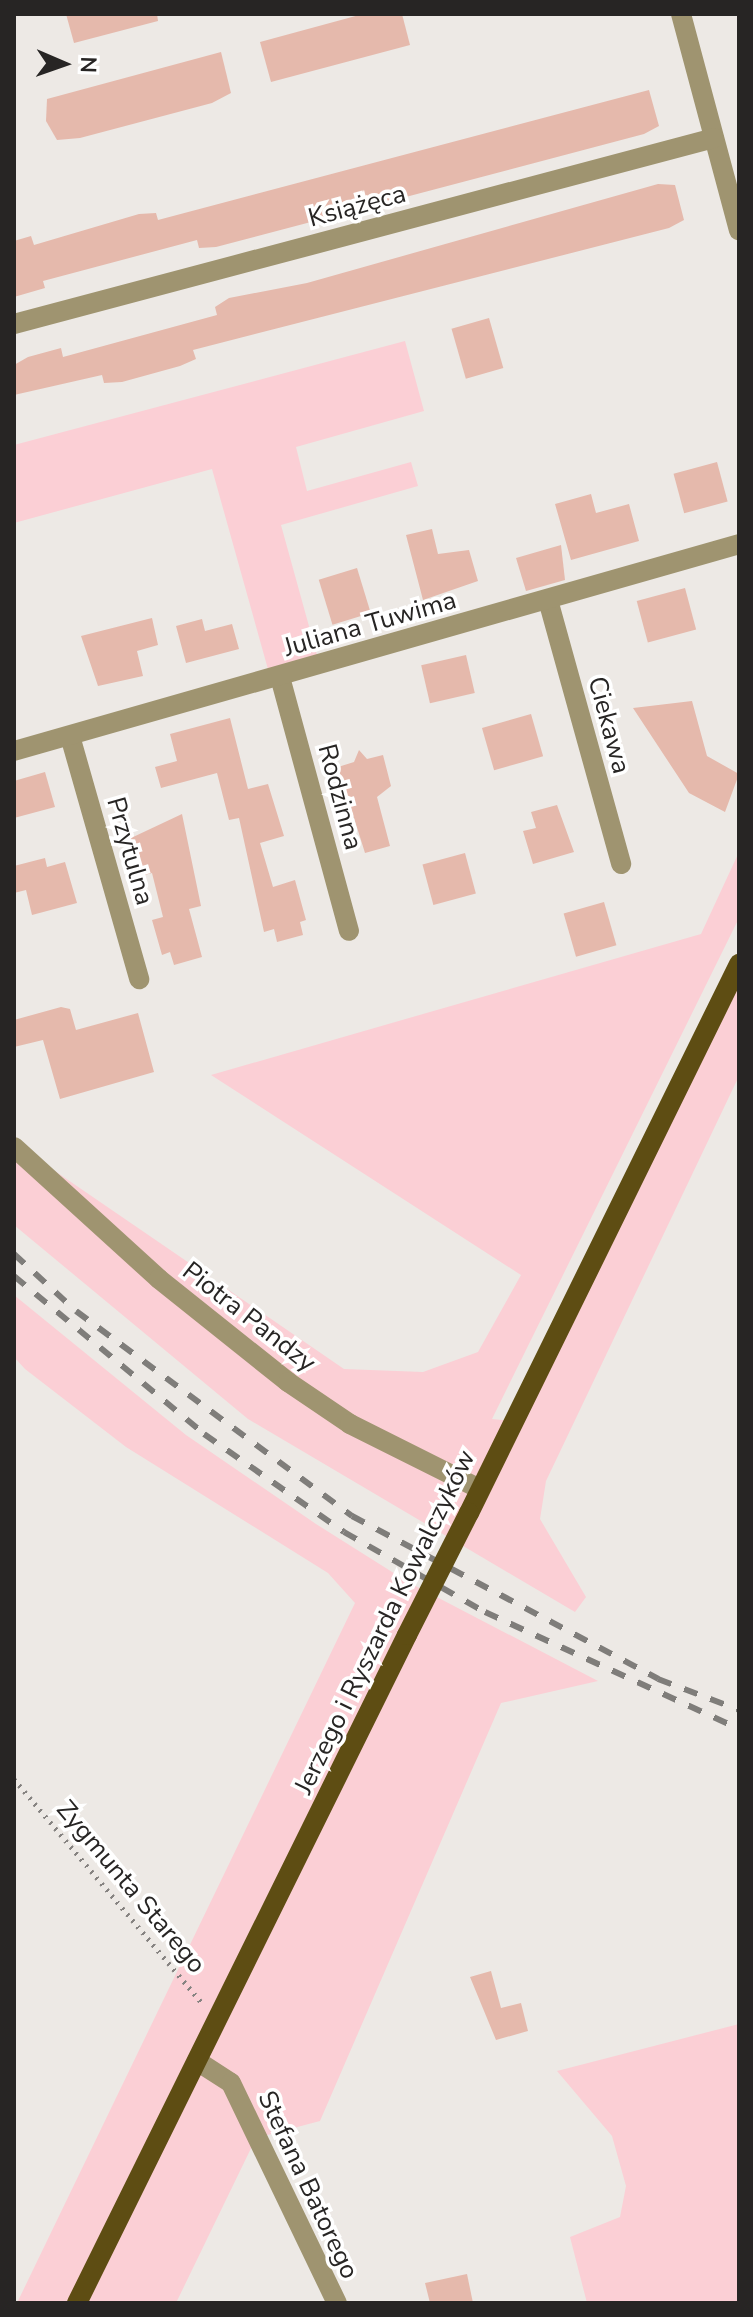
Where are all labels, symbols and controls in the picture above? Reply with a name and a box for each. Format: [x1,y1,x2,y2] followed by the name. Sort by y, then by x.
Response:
[24,24,104,104] north arrow
[73,56,103,74] text: N
[305,178,409,234] street label: Książęca
[280,584,460,664] street label: Juliana Tuwima
[581,673,637,777] street label: Ciekawa
[311,741,369,853] street label: Rodzinna
[100,793,160,909] street label: Przytulna
[176,1255,322,1379] street label: Piotra Pandzy
[288,1445,482,1799] street label: Jerzego i Ryszarda Kowalczyków
[50,1794,212,1980] street label: Zygmunta Starego
[251,2086,365,2284] street label: Stefana Batorego

